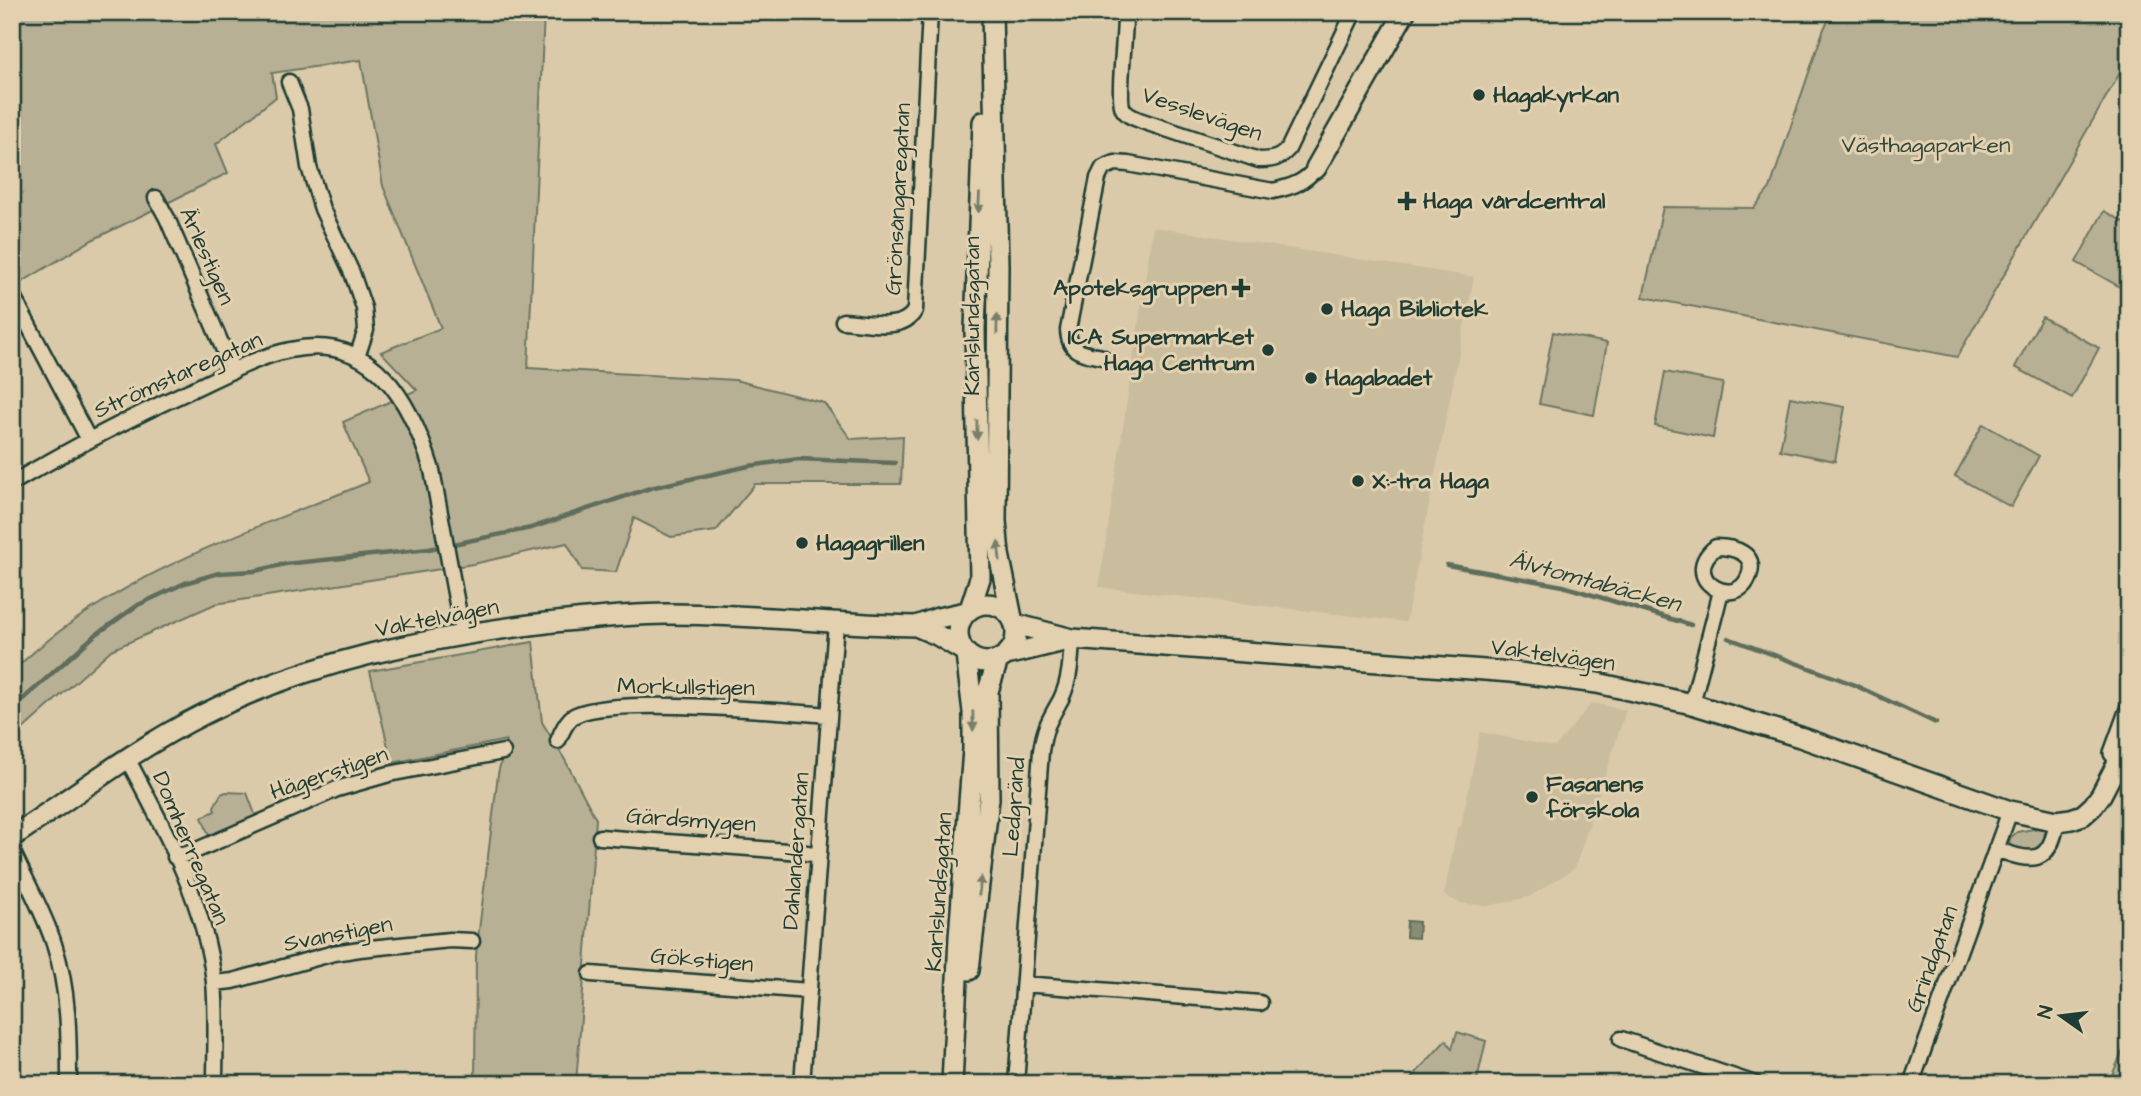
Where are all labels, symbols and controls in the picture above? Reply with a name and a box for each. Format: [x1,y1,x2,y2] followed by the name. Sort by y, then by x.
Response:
[1137,78,1267,150] street label: Vesslevägen
[1493,79,1619,113] place label: Hagakyrkan
[1471,87,1487,103] marker: Hagakyrkan
[877,102,920,296] street label: Grönsångaregatan
[1842,129,2010,162] park label: Västhagaparken
[1423,185,1606,218] place label: Haga vårdcentral
[1397,191,1417,211] marker: Haga vårdcentral
[973,192,984,214] one-way arrow
[170,202,243,310] street label: Ärlestigen
[956,236,989,396] street label: Karlslundsgatan
[1053,272,1227,305] place label: Apoteksgruppen
[1233,280,1249,296] marker: Apoteksgruppen
[1341,293,1489,326] place label: Haga Bibliotek
[1319,301,1335,317] marker: Haga Bibliotek
[991,313,1003,335] one-way arrow
[1068,321,1255,380] place label: ICA Supermarket Haga Centrum
[89,324,268,427] street label: Strömstaregatan
[1260,342,1276,358] marker: ICA Supermarket Haga Centrum
[1325,362,1433,395] place label: Hagabadet
[1303,370,1319,386] marker: Hagabadet
[971,419,982,441] one-way arrow
[1372,465,1489,498] place label: X:-tra Haga
[1350,473,1366,489] marker: X:-tra Haga
[816,527,925,560] place label: Hagagrillen
[794,535,810,551] marker: Hagagrillen
[993,540,1004,562] one-way arrow
[1506,543,1686,622] water label: Älvtomtabäcken
[373,590,502,647] street label: Vaktelvägen
[1489,630,1617,681] street label: Vaktelvägen
[617,670,755,705] street label: Morkullstigen
[967,711,979,733] one-way arrow
[266,738,393,809] street label: Hägerstigen
[995,756,1034,858] street label: Ledgränd
[143,767,238,930] street label: Domherregatan
[1545,768,1644,826] place label: Fasanens förskola
[775,771,818,931] street label: Dahlandergatan
[1524,789,1540,805] marker: Fasanens förskola
[625,800,757,841] street label: Gärdsmygen
[917,811,962,973] street label: Karlslundsgatan
[974,875,985,897] one-way arrow
[1898,901,1967,1017] street label: Grindgatan
[281,908,395,961] street label: Svanstigen
[649,940,755,981] street label: Gökstigen
[2025,981,2096,1050] north arrow
[2031,1003,2061,1021] text: N

